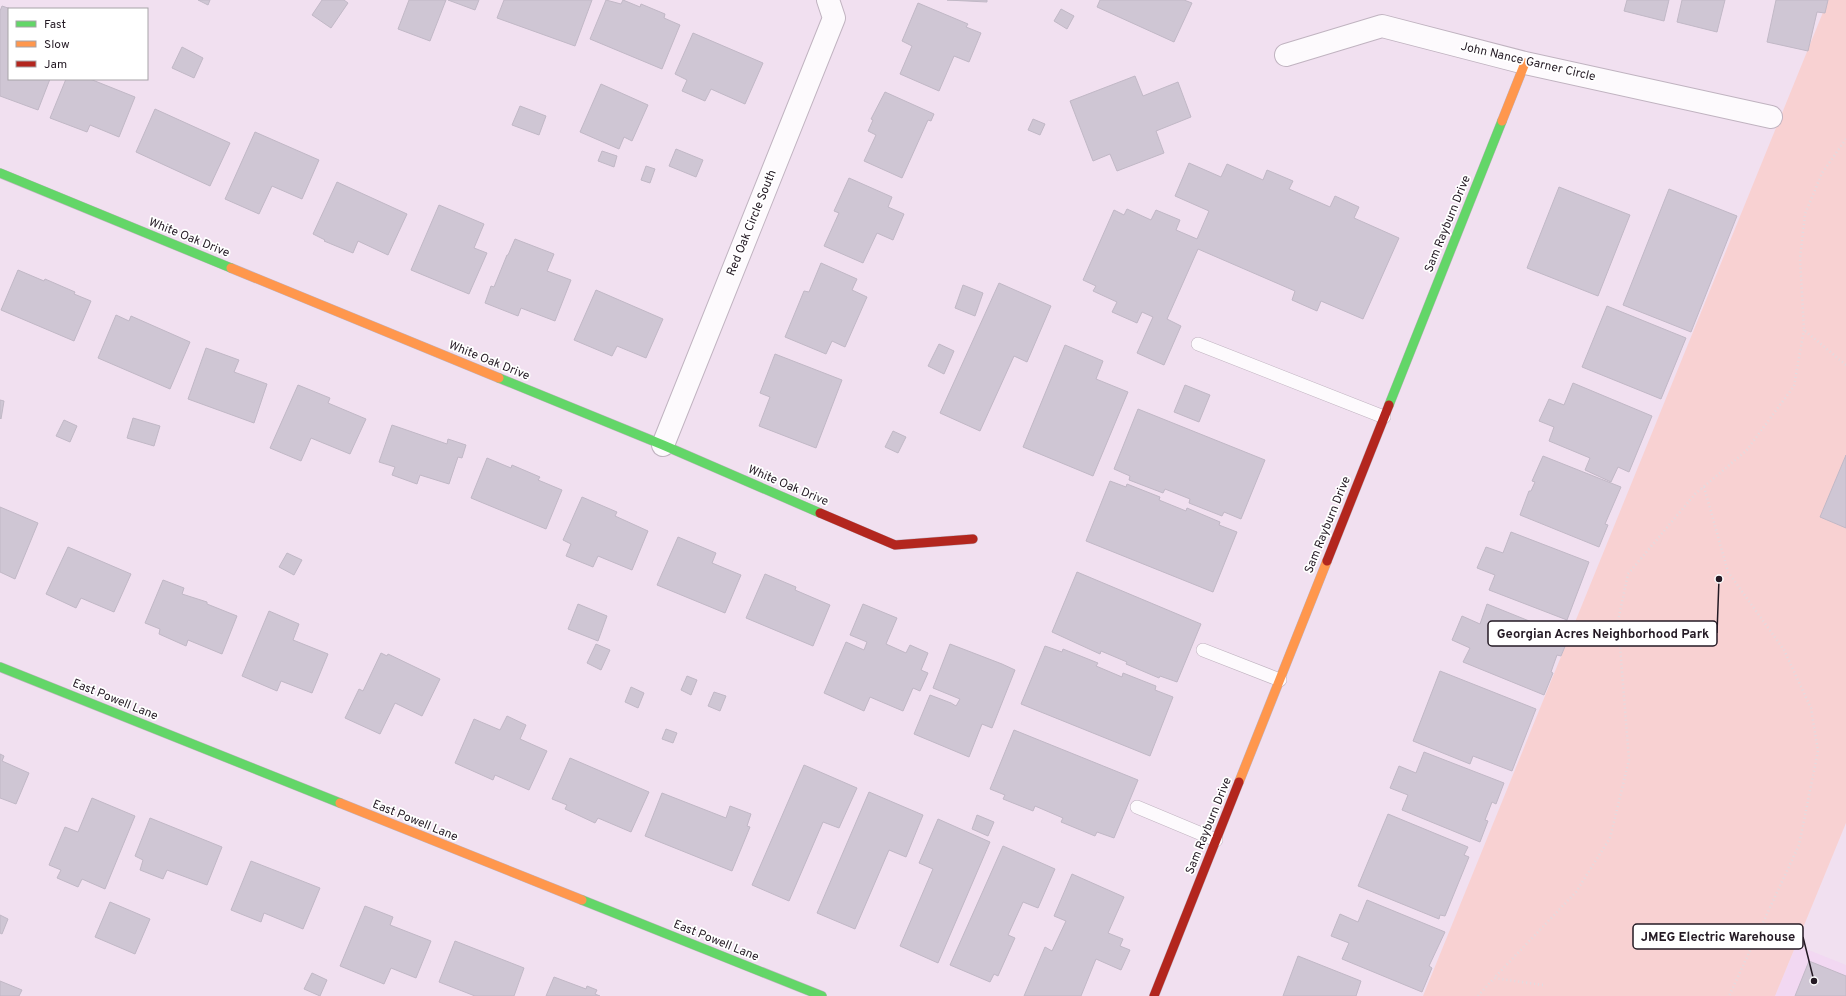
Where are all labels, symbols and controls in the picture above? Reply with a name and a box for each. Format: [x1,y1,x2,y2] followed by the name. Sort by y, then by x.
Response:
[8,8,148,80] legend
[44,17,66,33] text: Fast
[44,37,70,53] text: Slow
[1459,39,1597,85] street label: John Nance Garner Circle
[44,57,67,73] text: Jam
[723,168,781,278] street label: Red Oak Circle South
[1421,173,1475,275] street label: Sam Rayburn Drive
[146,214,232,262] street label: White Oak Drive
[446,337,532,385] street label: White Oak Drive
[745,462,831,510] street label: White Oak Drive
[1301,474,1355,576] street label: Sam Rayburn Drive
[1488,621,1717,646] callout: Georgian Acres Neighborhood Park
[1497,627,1709,643] text: Georgian Acres Neighborhood Park
[70,676,160,724] street label: East Powell Lane
[1182,775,1236,877] street label: Sam Rayburn Drive
[370,797,460,845] street label: East Powell Lane
[671,917,761,965] street label: East Powell Lane
[1633,924,1803,949] callout: JMEG Electric Warehouse
[1641,930,1795,946] text: JMEG Electric Warehouse

